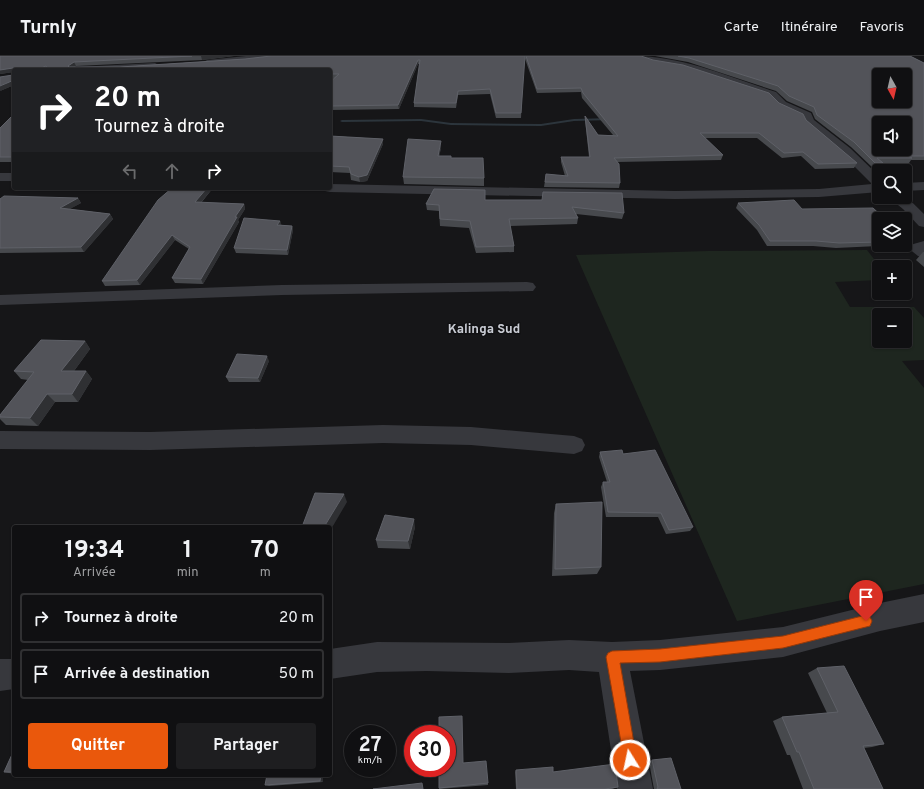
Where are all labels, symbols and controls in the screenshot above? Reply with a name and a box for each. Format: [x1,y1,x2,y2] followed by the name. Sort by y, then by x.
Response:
[20,16,77,40] text: Turnly
[724,19,759,36] text: Carte
[781,19,838,36] text: Itinéraire
[860,19,904,36] text: Favoris
[872,68,912,108] north arrow
[872,68,912,348] map controls
[94,81,161,117] text: 20 m
[28,84,80,136] icon: right
[94,116,225,139] text: Tournez à droite
[872,116,912,156] button: sound
[119,160,141,182] icon: left
[161,160,183,182] icon: ahead
[203,160,225,182] icon: right
[872,164,912,204] button: search
[872,212,912,252] button: layers
[872,260,912,300] button: +
[872,308,912,348] button: −
[448,322,520,338] district label: Kalinga Sud
[64,536,124,566] text: 19:34
[183,536,192,566] text: 1
[251,536,280,566] text: 70
[73,565,116,581] text: Arrivée
[177,565,198,581] text: min
[260,565,271,581] text: m
[849,580,883,621] pin
[855,586,877,608] icon: arrive
[30,607,52,629] icon: right
[64,609,178,628] text: Tournez à droite
[279,609,314,628] text: 20 m
[30,663,52,685] icon: arrive
[64,665,210,684] text: Arrivée à destination
[279,665,314,684] text: 50 m
[28,723,168,769] button: Quitter
[176,723,316,769] button: Partager
[404,725,456,777] speed limit sign: 30
[359,733,381,759] text: 27
[609,739,651,781] position arrow
[358,754,382,767] text: km/h

